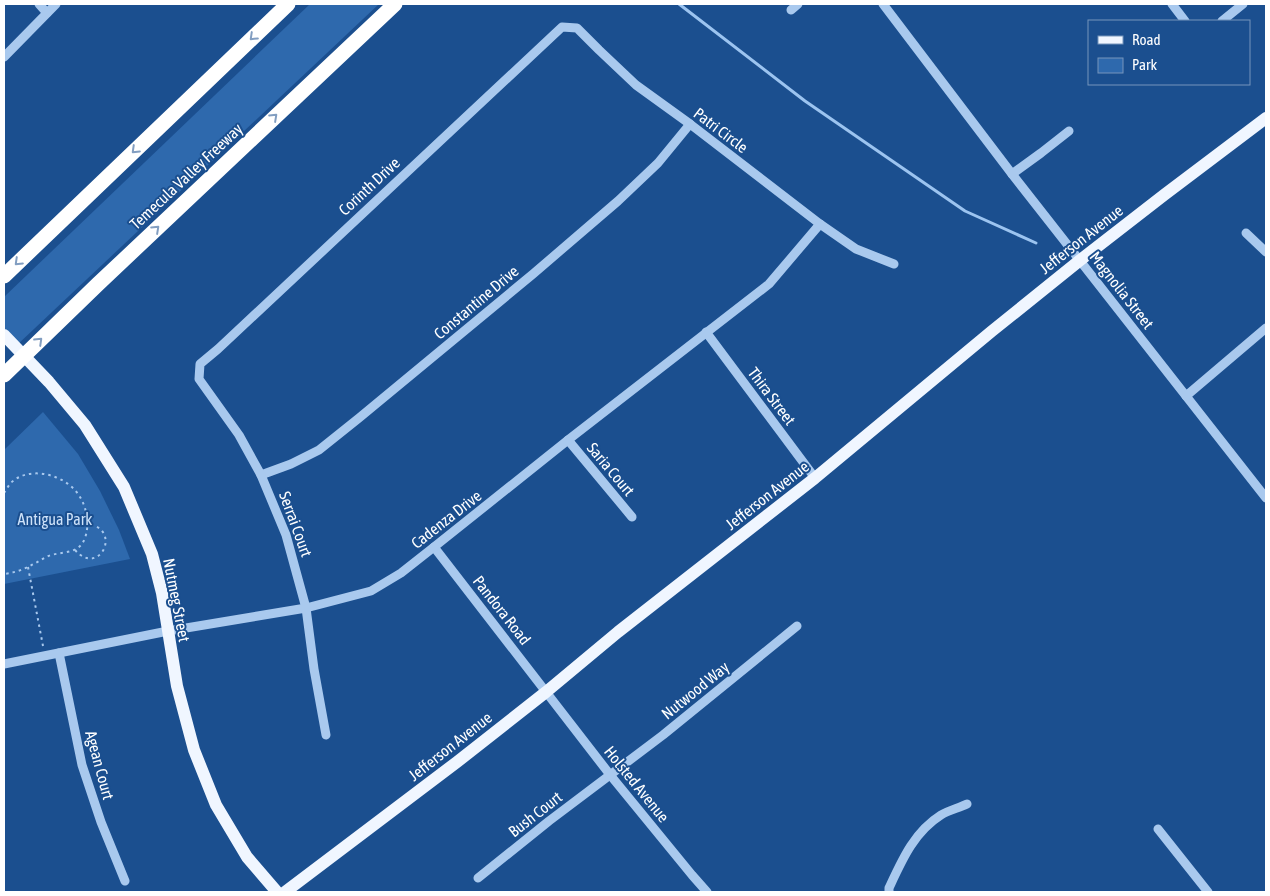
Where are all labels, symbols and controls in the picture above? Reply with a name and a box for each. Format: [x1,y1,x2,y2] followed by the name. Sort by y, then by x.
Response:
[1088,20,1250,85] legend
[250,31,259,40] one-way arrow
[1132,31,1161,48] text: Road
[1132,56,1157,73] text: Park
[690,104,752,156] street label: Patri Circle
[269,114,278,123] one-way arrow
[126,119,247,233] street label: Temecula Valley Freeway
[132,144,141,153] one-way arrow
[335,153,403,219] street label: Corinth Drive
[1036,201,1126,277] street label: Jefferson Avenue
[150,226,159,235] one-way arrow
[1085,248,1158,333] street label: Magnolia Street
[15,256,24,265] one-way arrow
[430,262,522,342] street label: Constantine Drive
[33,338,42,347] one-way arrow
[745,364,800,429] street label: Thira Street
[584,439,639,500] street label: Saria Court
[722,457,812,533] street label: Jefferson Avenue
[407,486,485,552] street label: Cadenza Drive
[276,489,316,559] street label: Serrai Court
[18,510,92,529] park label: Antigua Park
[159,557,194,644] street label: Nutmeg Street
[470,572,534,648] street label: Pandora Road
[658,657,733,723] street label: Nutwood Way
[405,708,495,784] street label: Jefferson Avenue
[81,729,118,802] street label: Agean Court
[601,742,673,826] street label: Holsted Avenue
[505,787,565,840] street label: Bush Court

